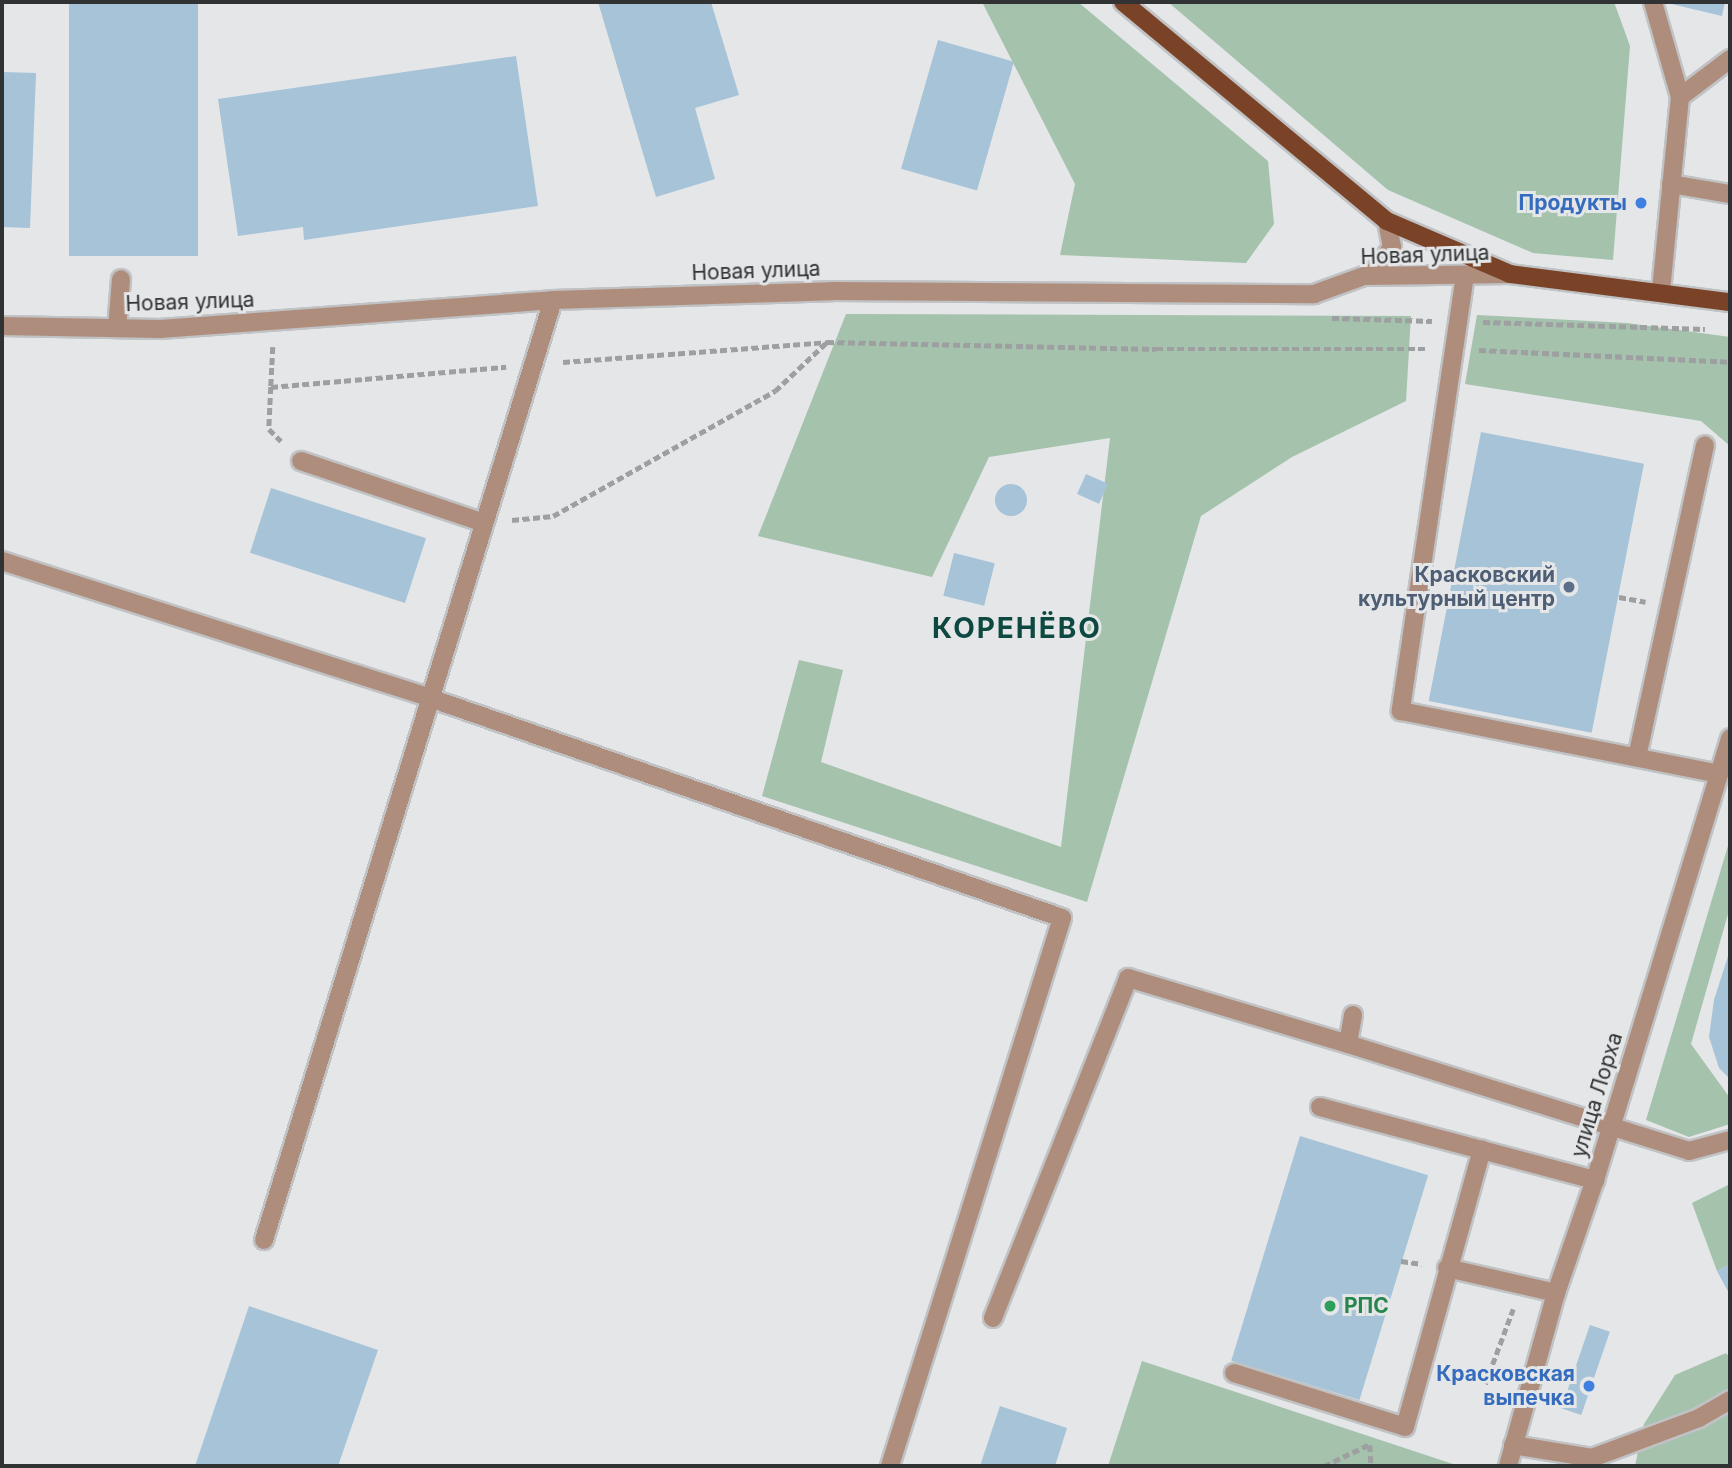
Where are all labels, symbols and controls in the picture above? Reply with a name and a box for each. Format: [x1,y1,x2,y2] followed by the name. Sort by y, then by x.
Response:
[1518,190,1627,216] place label: Продукты
[1633,195,1649,211] marker: Продукты
[1360,240,1490,270] street label: Новая улица
[691,256,821,286] street label: Новая улица
[125,287,255,317] street label: Новая улица
[1358,562,1555,612] place label: Красковский культурный центр
[1561,579,1577,595] marker: Красковский культурный центр
[933,611,1101,645] district label: КОРЕНЁВО
[1566,1029,1628,1161] street label: улица Лорха
[1344,1293,1389,1319] place label: РПС
[1322,1298,1338,1314] marker: РПС
[1436,1361,1575,1411] place label: Красковская выпечка
[1581,1378,1597,1394] marker: Красковская выпечка

